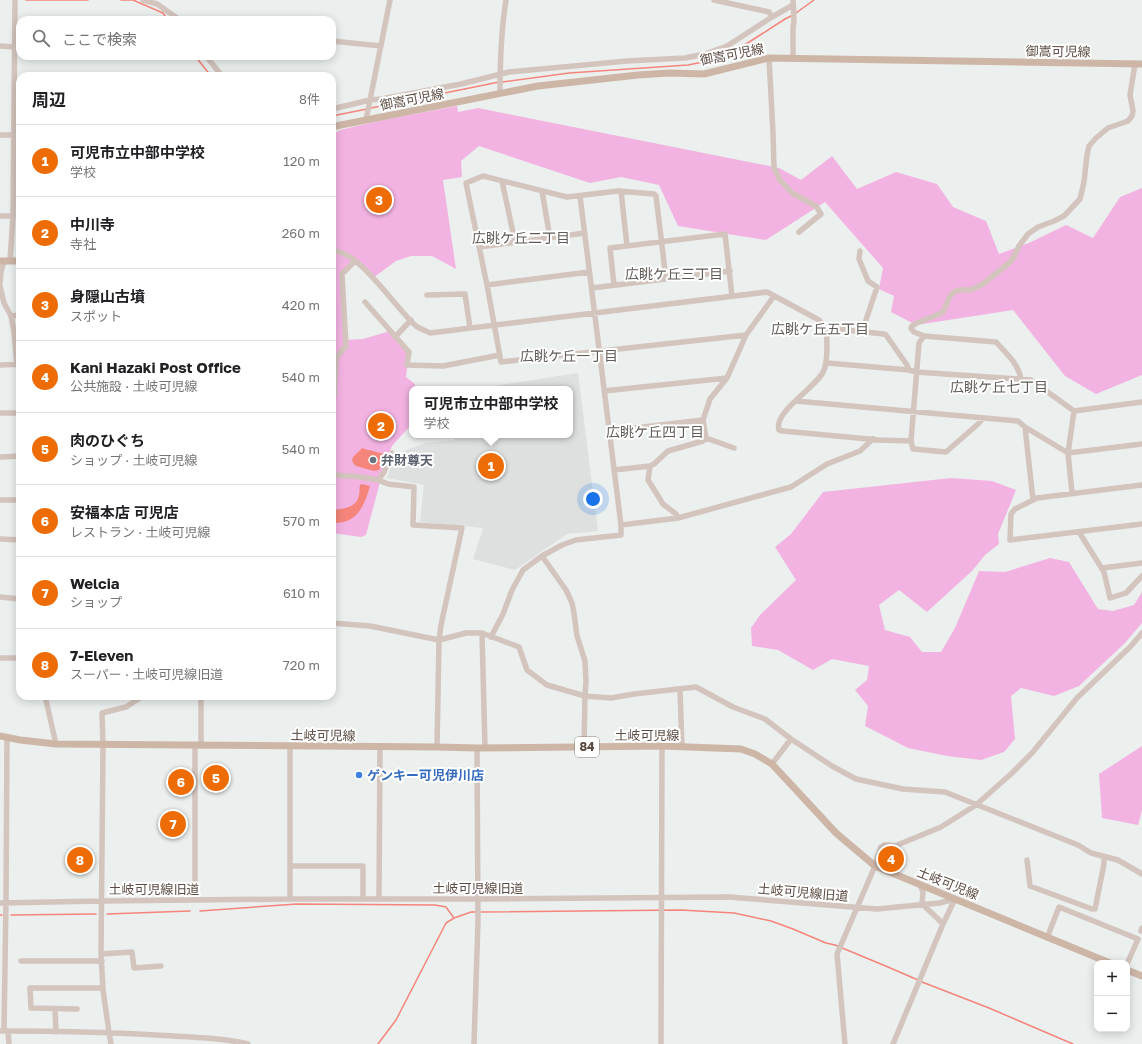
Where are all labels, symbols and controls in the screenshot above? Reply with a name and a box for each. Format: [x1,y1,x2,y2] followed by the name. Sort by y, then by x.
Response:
[16,16,336,60] search box
[30,27,52,49] icon: search
[62,30,137,48] text: ここで検索
[699,40,765,68] street label: 御嵩可児線
[1025,42,1091,60] street label: 御嵩可児線
[379,85,445,113] street label: 御嵩可児線
[32,89,66,110] text: 周辺
[299,91,320,107] text: 8件
[70,143,205,161] text: 可児市立中部中学校
[42,153,48,169] text: 1
[283,153,320,169] text: 120 m
[70,164,96,180] text: 学校
[366,185,392,215] pin: 3
[70,215,115,233] text: 中川寺
[41,225,49,241] text: 2
[282,225,320,241] text: 260 m
[472,229,570,246] district label: 広眺ケ丘二丁目
[70,236,96,252] text: 寺社
[625,265,723,282] district label: 広眺ケ丘三丁目
[70,287,145,305] text: 身隠山古墳
[41,297,49,313] text: 3
[282,297,320,313] text: 420 m
[70,308,122,324] text: スポット
[771,320,869,337] district label: 広眺ケ丘五丁目
[520,347,618,364] district label: 広眺ケ丘一丁目
[70,358,241,376] text: Kani Hazaki Post Office
[41,369,49,385] text: 4
[282,369,320,385] text: 540 m
[70,378,197,394] text: 公共施設 · 土岐可児線
[950,378,1048,395] district label: 広眺ケ丘七丁目
[409,386,573,438] popup
[423,394,559,412] text: 可児市立中部中学校
[368,411,394,441] pin: 2
[423,415,450,431] text: 学校
[606,423,704,440] district label: 広眺ケ丘四丁目
[70,431,145,449] text: 肉のひぐち
[41,441,49,457] text: 5
[282,441,320,457] text: 540 m
[478,451,504,481] pin: 1
[70,452,197,468] text: ショップ · 土岐可児線
[381,452,433,468] place label: 弁財尊天
[368,455,378,465] marker: 弁財尊天
[583,489,603,509] your location
[70,503,179,521] text: 安福本店 可児店
[41,513,49,529] text: 6
[283,513,320,529] text: 570 m
[70,524,210,540] text: レストラン · 土岐可児線
[70,574,119,592] text: Welcia
[41,585,49,601] text: 7
[283,585,320,601] text: 610 m
[70,594,122,610] text: ショップ
[70,646,133,664] text: 7-Eleven
[41,657,49,673] text: 8
[283,657,320,673] text: 720 m
[70,666,223,682] text: スーパー · 土岐可児線旧道
[290,726,356,744] street label: 土岐可児線
[614,727,680,743] street label: 土岐可児線
[575,737,599,757] road number: 84
[203,763,229,793] pin: 5
[168,767,194,797] pin: 6
[367,767,484,783] place label: ゲンキー可児伊川店
[354,770,364,780] marker: ゲンキー可児伊川店
[160,809,186,839] pin: 7
[878,844,904,874] pin: 4
[67,845,93,875] pin: 8
[915,863,981,903] street label: 土岐可児線
[432,880,524,896] street label: 土岐可児線旧道
[757,880,849,904] street label: 土岐可児線旧道
[108,881,200,897] street label: 土岐可児線旧道
[1094,960,1130,1032] map controls
[1094,960,1130,996] button: +
[1094,996,1130,1032] button: −

